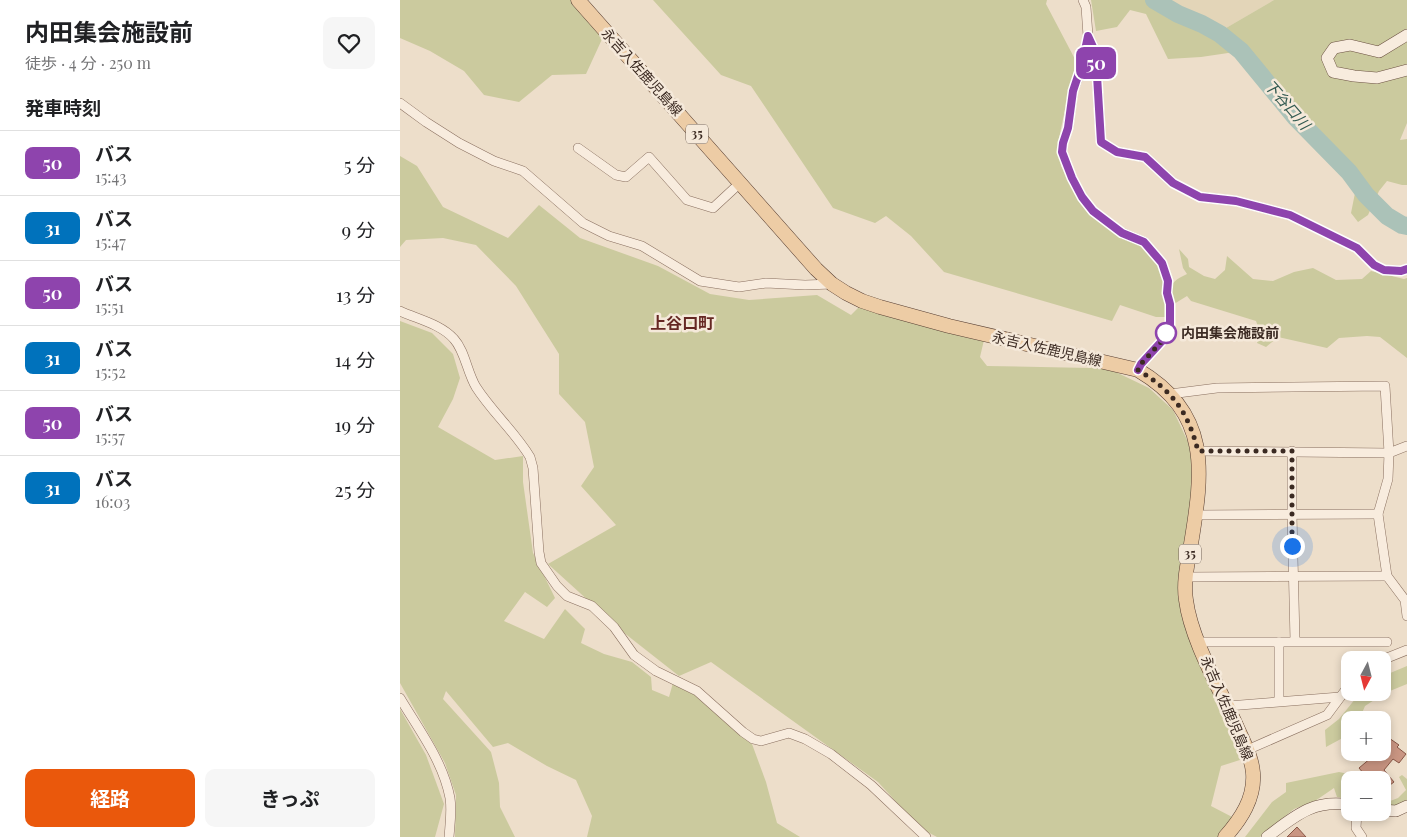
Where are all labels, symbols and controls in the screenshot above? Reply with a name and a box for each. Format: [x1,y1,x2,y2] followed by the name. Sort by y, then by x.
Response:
[25,15,193,47] text: 内田集会施設前
[323,17,375,69] button: heart
[598,24,687,120] street label: 永吉入佐鹿児島線
[1074,47,1118,79] line badge: 50
[1086,51,1106,75] text: 50
[25,52,151,73] text: 徒歩 · 4 分 · 250 m
[1261,75,1316,135] water label: 下谷口川
[25,94,101,120] text: 発車時刻
[686,125,708,144] road number: 35
[95,140,133,166] text: バス
[43,151,62,175] text: 50
[344,151,375,177] text: 5 分
[95,166,126,187] text: 15:43
[95,205,133,231] text: バス
[45,216,60,240] text: 31
[342,216,375,242] text: 9 分
[95,231,126,252] text: 15:47
[95,270,133,296] text: バス
[43,281,62,305] text: 50
[336,281,375,307] text: 13 分
[95,296,124,317] text: 15:51
[650,312,714,333] district label: 上谷口町
[1155,322,1177,344] marker: 内田集会施設前
[1181,323,1279,342] place label: 内田集会施設前
[990,327,1104,370] street label: 永吉入佐鹿児島線
[95,335,133,361] text: バス
[45,346,60,370] text: 31
[335,346,375,372] text: 14 分
[95,361,126,382] text: 15:52
[95,400,133,426] text: バス
[43,411,62,435] text: 50
[335,411,375,437] text: 19 分
[95,426,125,447] text: 15:57
[95,465,133,491] text: バス
[45,476,60,500] text: 31
[335,476,375,502] text: 25 分
[95,491,130,512] text: 16:03
[1280,534,1305,559] your location
[1179,544,1201,564] road number: 35
[1341,651,1391,701] north arrow
[1341,651,1391,821] map controls
[1197,653,1258,763] street label: 永吉入佐鹿児島線
[1341,711,1391,761] button: +
[25,769,195,827] button: 経路
[205,769,375,827] button: きっぷ
[1341,771,1391,821] button: −

